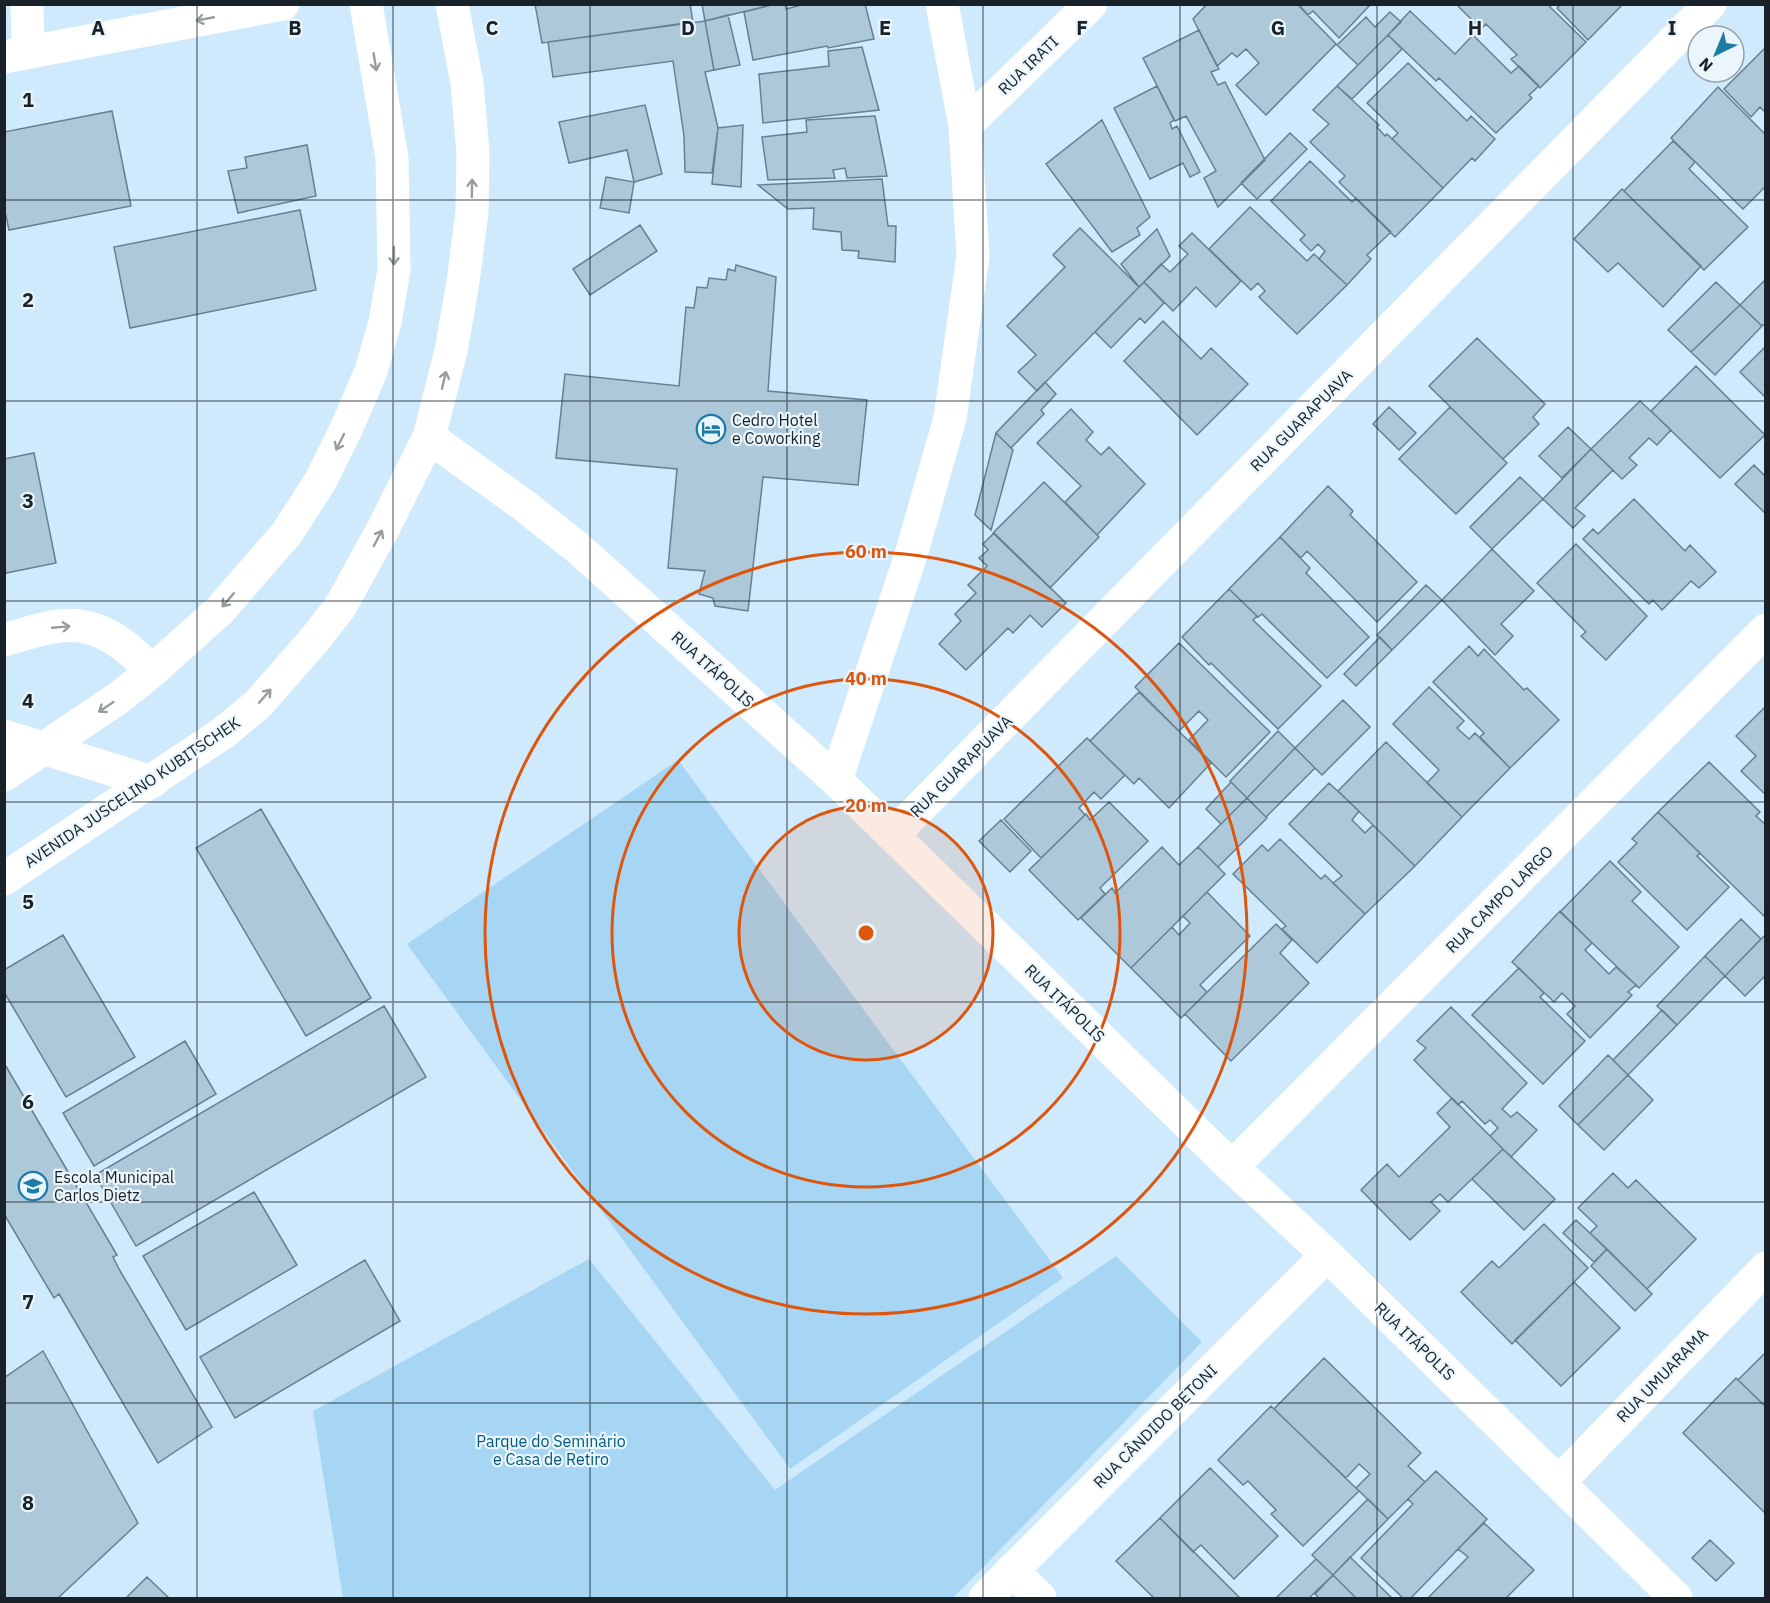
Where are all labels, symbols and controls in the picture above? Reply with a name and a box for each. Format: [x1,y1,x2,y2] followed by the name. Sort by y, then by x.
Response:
[91,14,105,41] text: A
[196,14,215,25] one-way arrow
[288,14,302,41] text: B
[485,14,499,41] text: C
[681,14,695,41] text: D
[879,14,891,41] text: E
[1076,14,1088,41] text: F
[1271,14,1285,41] text: G
[1468,14,1482,41] text: H
[1668,14,1676,41] text: I
[1686,24,1746,84] north arrow
[994,31,1062,99] street label: RUA IRATI
[370,52,381,72] one-way arrow
[1695,54,1717,76] text: N
[22,86,34,113] text: 1
[466,178,478,198] one-way arrow
[388,245,400,265] one-way arrow
[22,286,34,313] text: 2
[1246,365,1356,475] street label: RUA GUARAPUAVA
[438,371,450,390] one-way arrow
[732,410,821,448] place label: Cedro Hotel e Coworking
[695,413,727,445] hotel icon: Cedro Hotel e Coworking
[333,432,345,450] one-way arrow
[22,487,34,514] text: 3
[373,530,384,548] one-way arrow
[845,540,887,563] text: 60 m
[221,592,235,607] one-way arrow
[51,621,71,632] one-way arrow
[668,626,759,711] street label: RUA ITÁPOLIS
[845,667,887,690] text: 40 m
[22,687,34,714] text: 4
[258,689,272,704] one-way arrow
[98,701,114,713] one-way arrow
[906,711,1016,821] street label: RUA GUARAPUAVA
[20,712,244,872] street label: AVENIDA JUSCELINO KUBITSCHEK
[845,794,887,817] text: 20 m
[1441,841,1557,957] street label: RUA CAMPO LARGO
[22,888,34,915] text: 5
[856,923,876,943] centre of rings
[1021,959,1110,1046] street label: RUA ITÁPOLIS
[22,1088,34,1115] text: 6
[54,1167,174,1205] place label: Escola Municipal Carlos Dietz
[17,1170,49,1202] school or university icon: Escola Municipal Carlos Dietz
[22,1288,34,1315] text: 7
[1371,1297,1460,1384] street label: RUA ITÁPOLIS
[1612,1324,1712,1426] street label: RUA UMUARAMA
[1089,1360,1221,1492] street label: RUA CÂNDIDO BETONI
[476,1431,626,1469] park label: Parque do Seminário e Casa de Retiro
[22,1489,34,1516] text: 8

